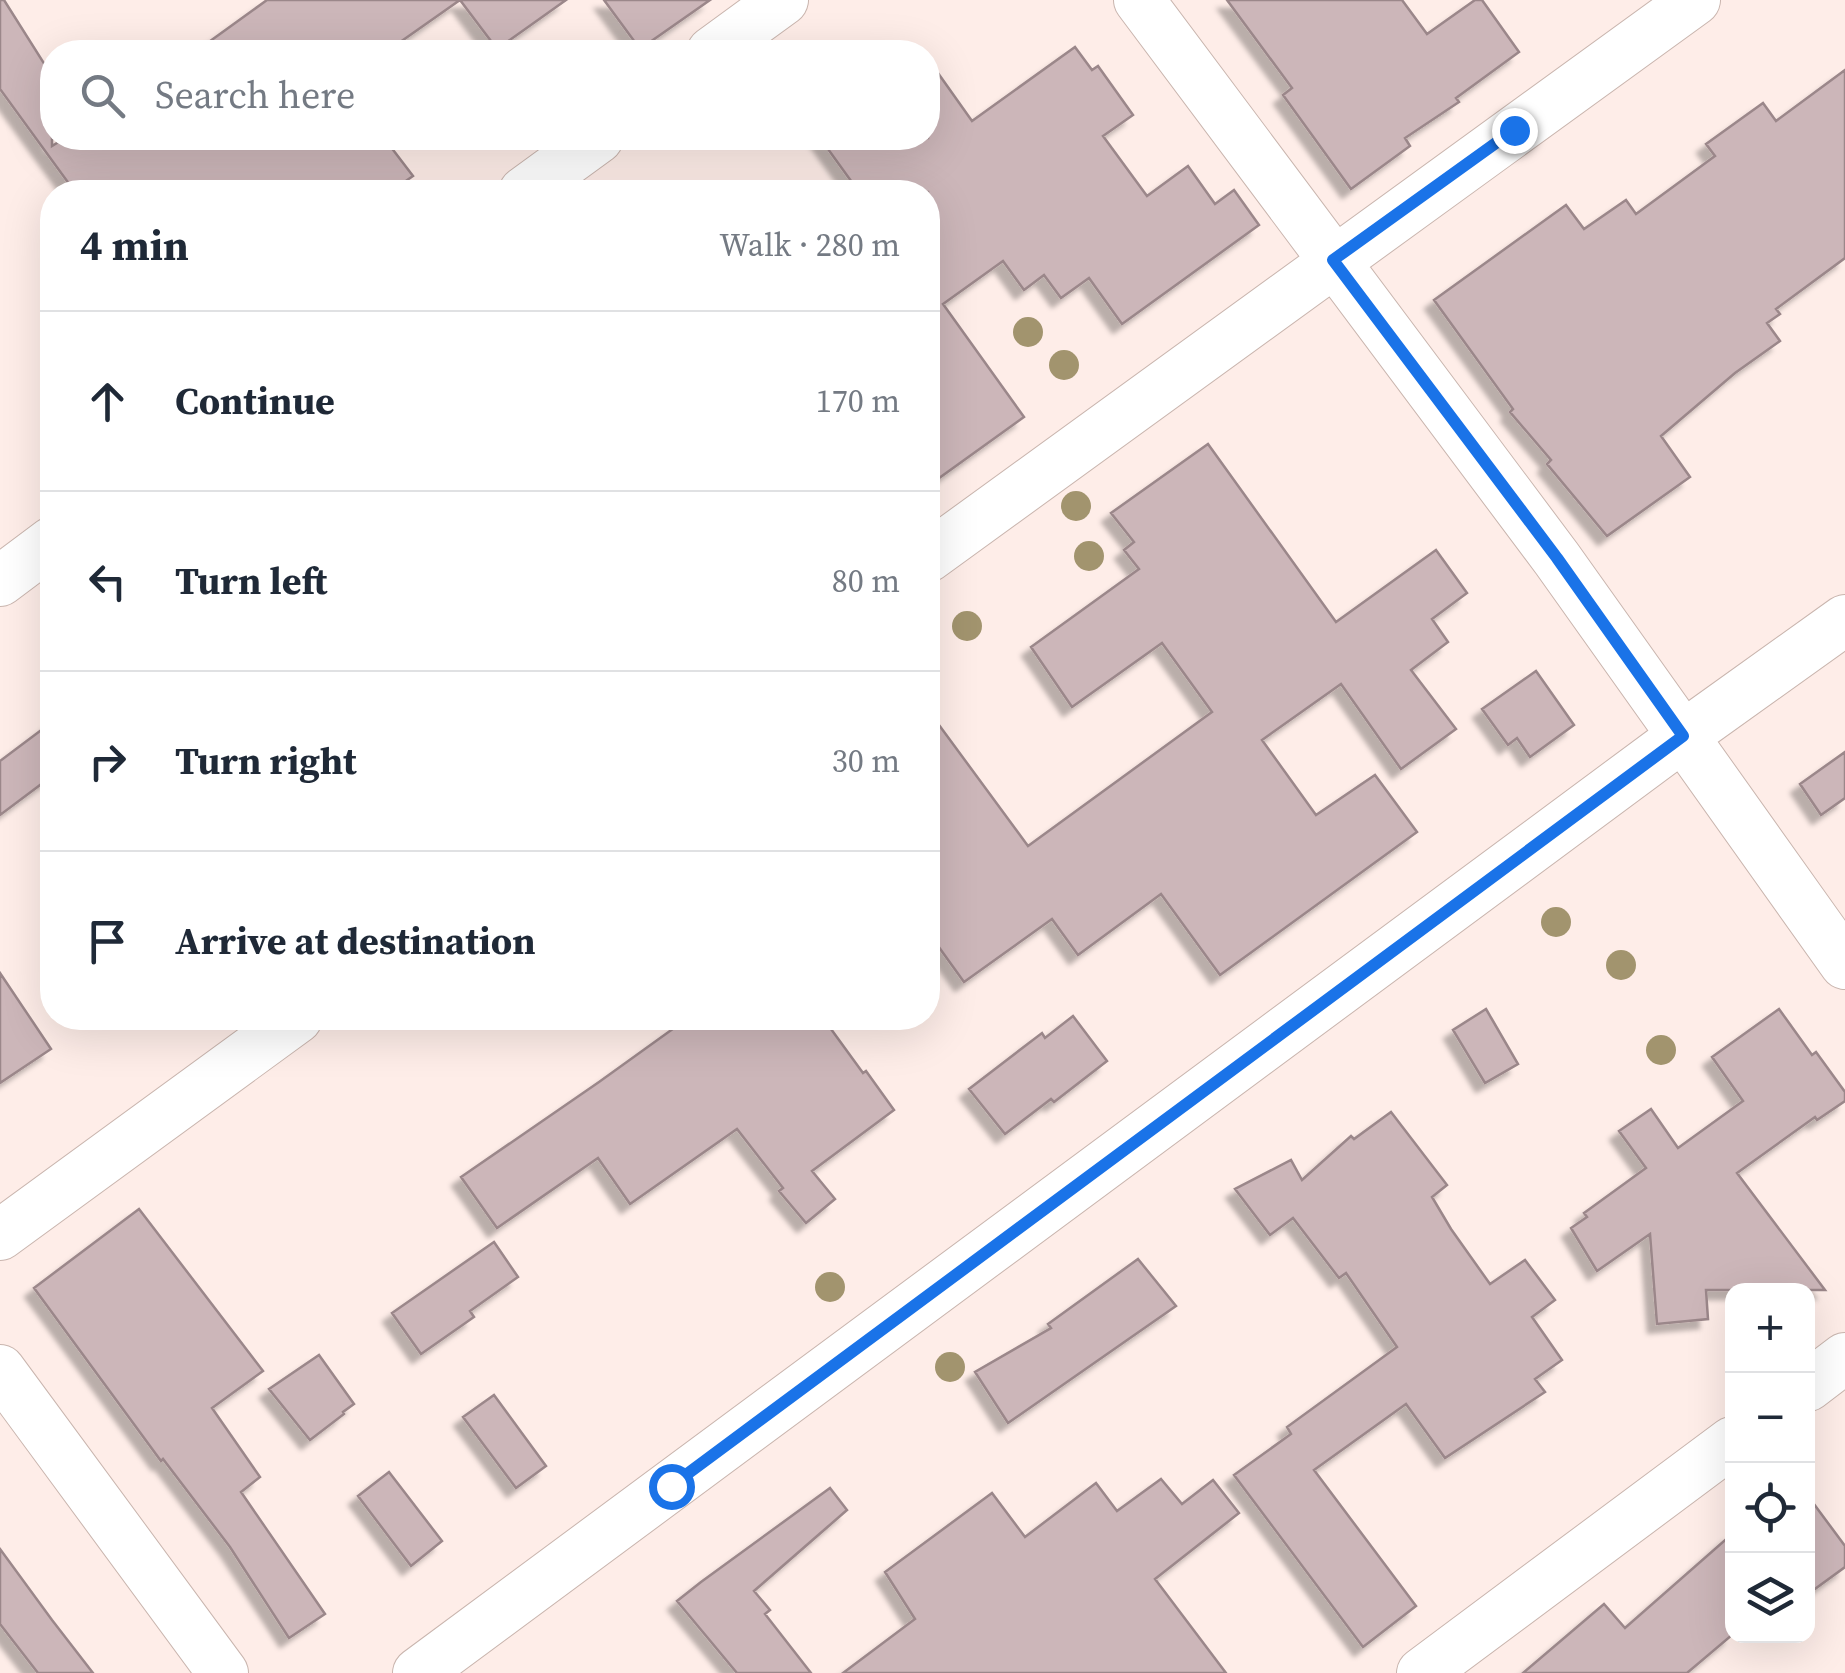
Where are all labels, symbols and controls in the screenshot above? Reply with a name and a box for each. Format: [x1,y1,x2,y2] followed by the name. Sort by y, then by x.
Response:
[40,40,940,150] search box
[75,68,130,123] icon: search
[155,69,355,121] text: Search here
[1492,108,1538,154] route end
[80,216,189,274] text: 4 min
[719,223,900,267] text: Walk · 280 m
[80,374,135,429] icon: ahead
[175,375,335,427] text: Continue
[816,379,900,423] text: 170 m
[80,554,135,609] icon: left
[175,555,327,607] text: Turn left
[832,559,900,603] text: 80 m
[80,734,135,789] icon: right
[175,735,357,787] text: Turn right
[832,739,900,783] text: 30 m
[80,914,135,969] icon: arrive
[175,915,536,967] text: Arrive at destination
[1725,1283,1815,1643] map controls
[1725,1283,1815,1373] button: +
[1725,1373,1815,1463] button: −
[1725,1463,1815,1553] button: locate
[649,1464,695,1510] route start
[1725,1553,1815,1643] button: layers

